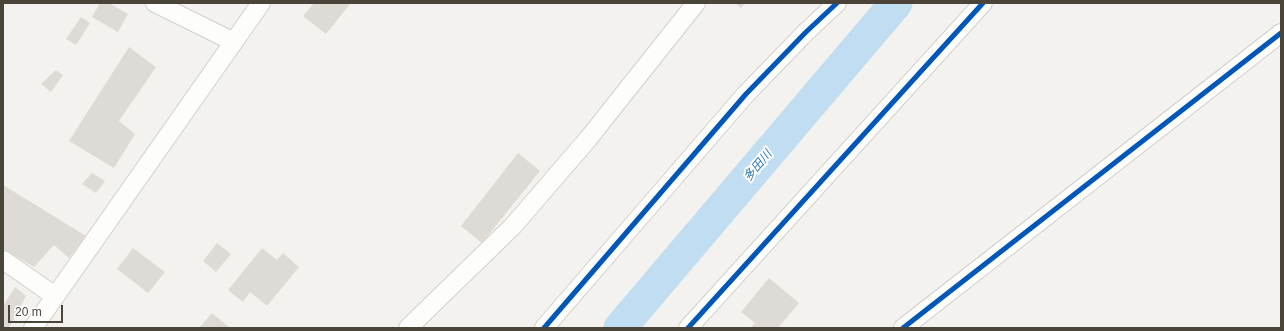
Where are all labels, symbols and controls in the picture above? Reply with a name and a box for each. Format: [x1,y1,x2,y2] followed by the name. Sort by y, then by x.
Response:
[741,148,775,184] water label: 多田川
[10,297,65,323] scale bar
[15,305,42,319] text: 20 m

